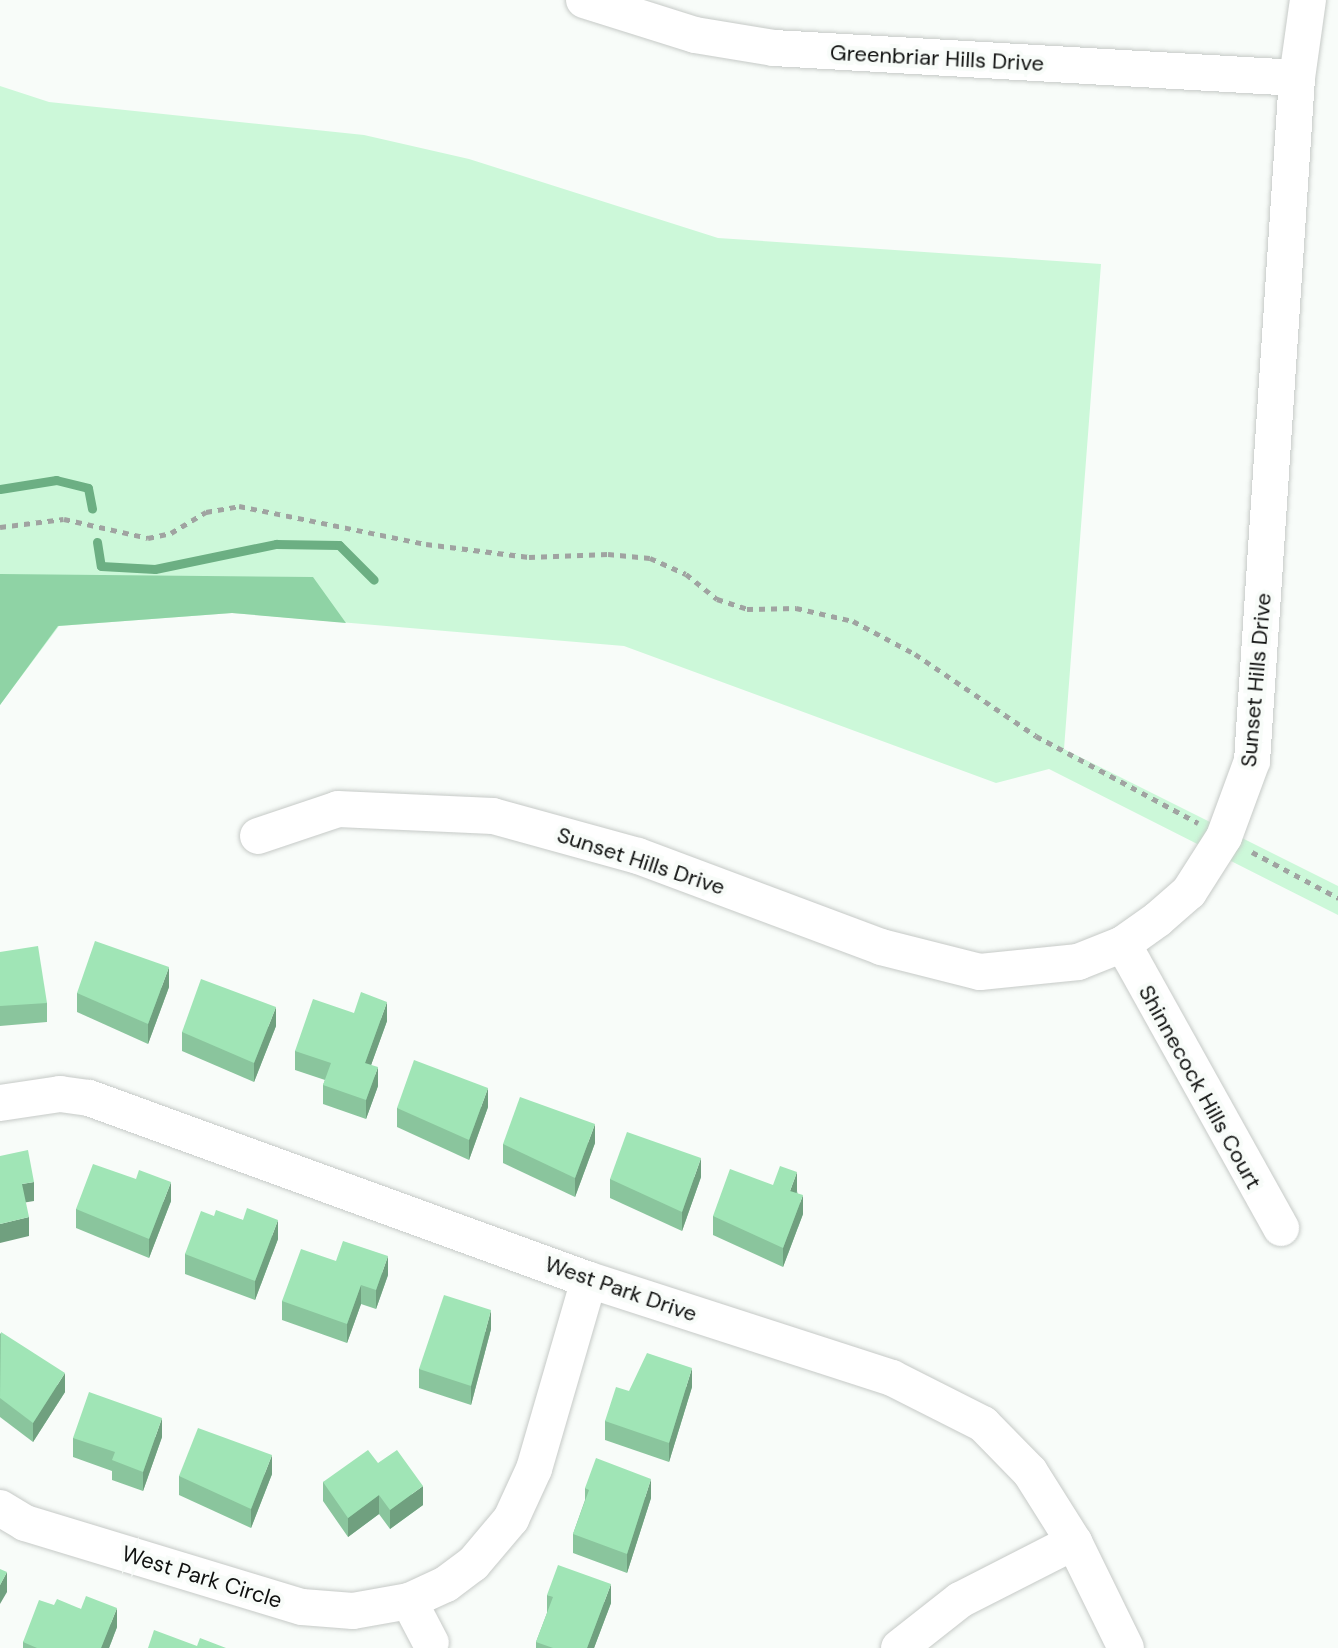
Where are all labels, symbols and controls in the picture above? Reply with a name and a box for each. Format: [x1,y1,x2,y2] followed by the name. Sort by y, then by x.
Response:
[829,39,1045,77] street label: Greenbriar Hills Drive
[1235,592,1277,768] street label: Sunset Hills Drive
[554,821,728,901] street label: Sunset Hills Drive
[1133,981,1267,1193] street label: Shinnecock Hills Court
[541,1251,701,1327] street label: West Park Drive
[119,1540,285,1614] street label: West Park Circle

